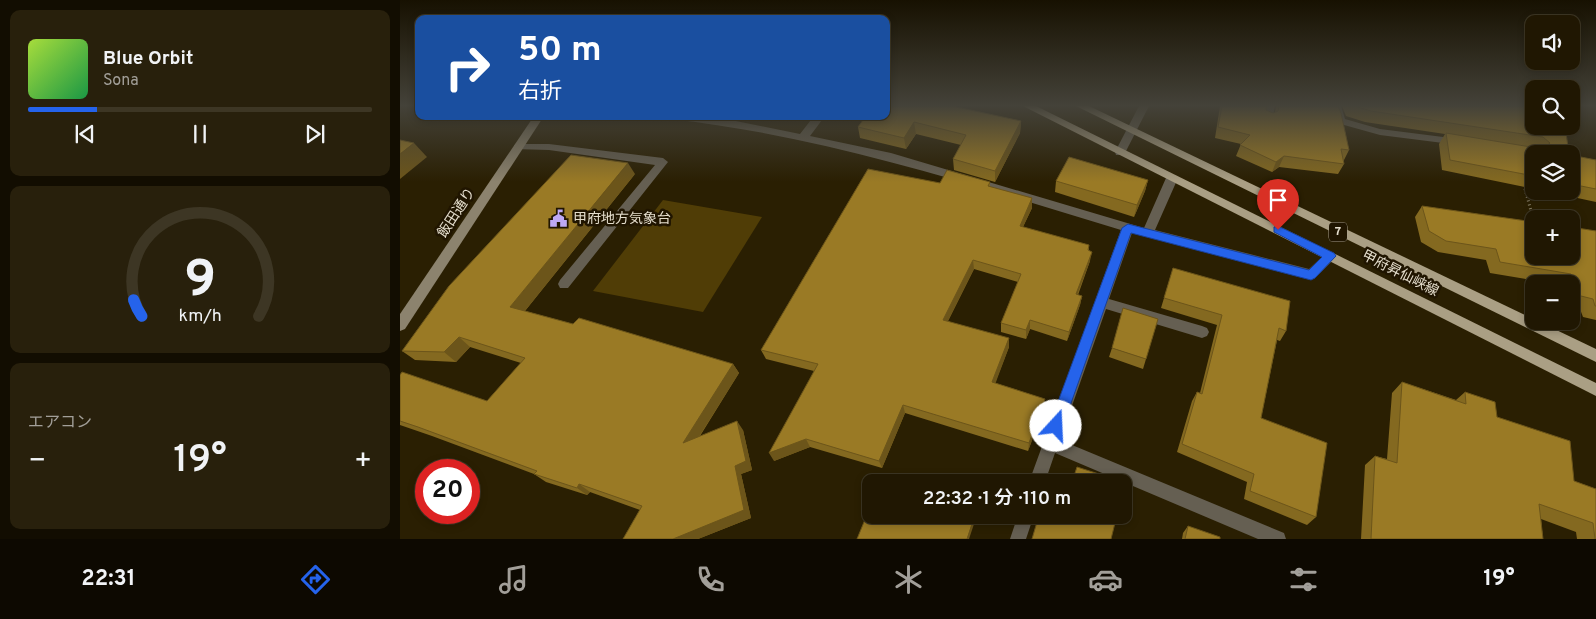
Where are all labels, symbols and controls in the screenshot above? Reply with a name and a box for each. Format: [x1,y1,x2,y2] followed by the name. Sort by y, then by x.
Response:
[1525,15,1580,330] map controls
[1525,15,1580,70] button: sound
[518,29,602,73] text: 50 m
[435,35,500,100] icon: right
[103,47,193,71] text: Blue Orbit
[103,71,139,91] text: Sona
[518,79,562,106] text: 右折
[1525,80,1580,135] button: search
[71,120,99,148] icon: previous
[186,120,214,148] icon: pause
[301,120,329,148] icon: next
[1525,145,1580,200] button: layers
[1257,179,1299,230] pin
[435,185,479,241] street label: 飯田通り
[1264,186,1292,214] icon: arrive
[549,209,569,229] public building icon: 甲府地方気象台
[573,210,671,228] place label: 甲府地方気象台
[1525,210,1580,265] button: +
[1329,222,1347,242] road number: 7
[1359,247,1441,301] street label: 甲府昇仙峡線
[184,249,216,315] text: 9
[1525,275,1580,330] button: −
[178,305,222,328] text: km/h
[1029,399,1081,451] position arrow
[28,413,92,433] text: エアコン
[173,437,227,486] text: 19°
[28,444,46,480] text: −
[354,444,372,480] text: +
[415,459,480,524] speed limit sign: 20
[923,487,1071,511] text: 22:32 · 1 分 · 110 m
[298,562,333,597] icon: directions
[496,562,531,597] icon: music
[693,562,728,597] icon: phone
[891,562,926,597] icon: climate
[1088,562,1123,597] icon: car
[1286,562,1321,597] icon: filters
[81,566,135,593] text: 22:31
[1483,566,1515,593] text: 19°

